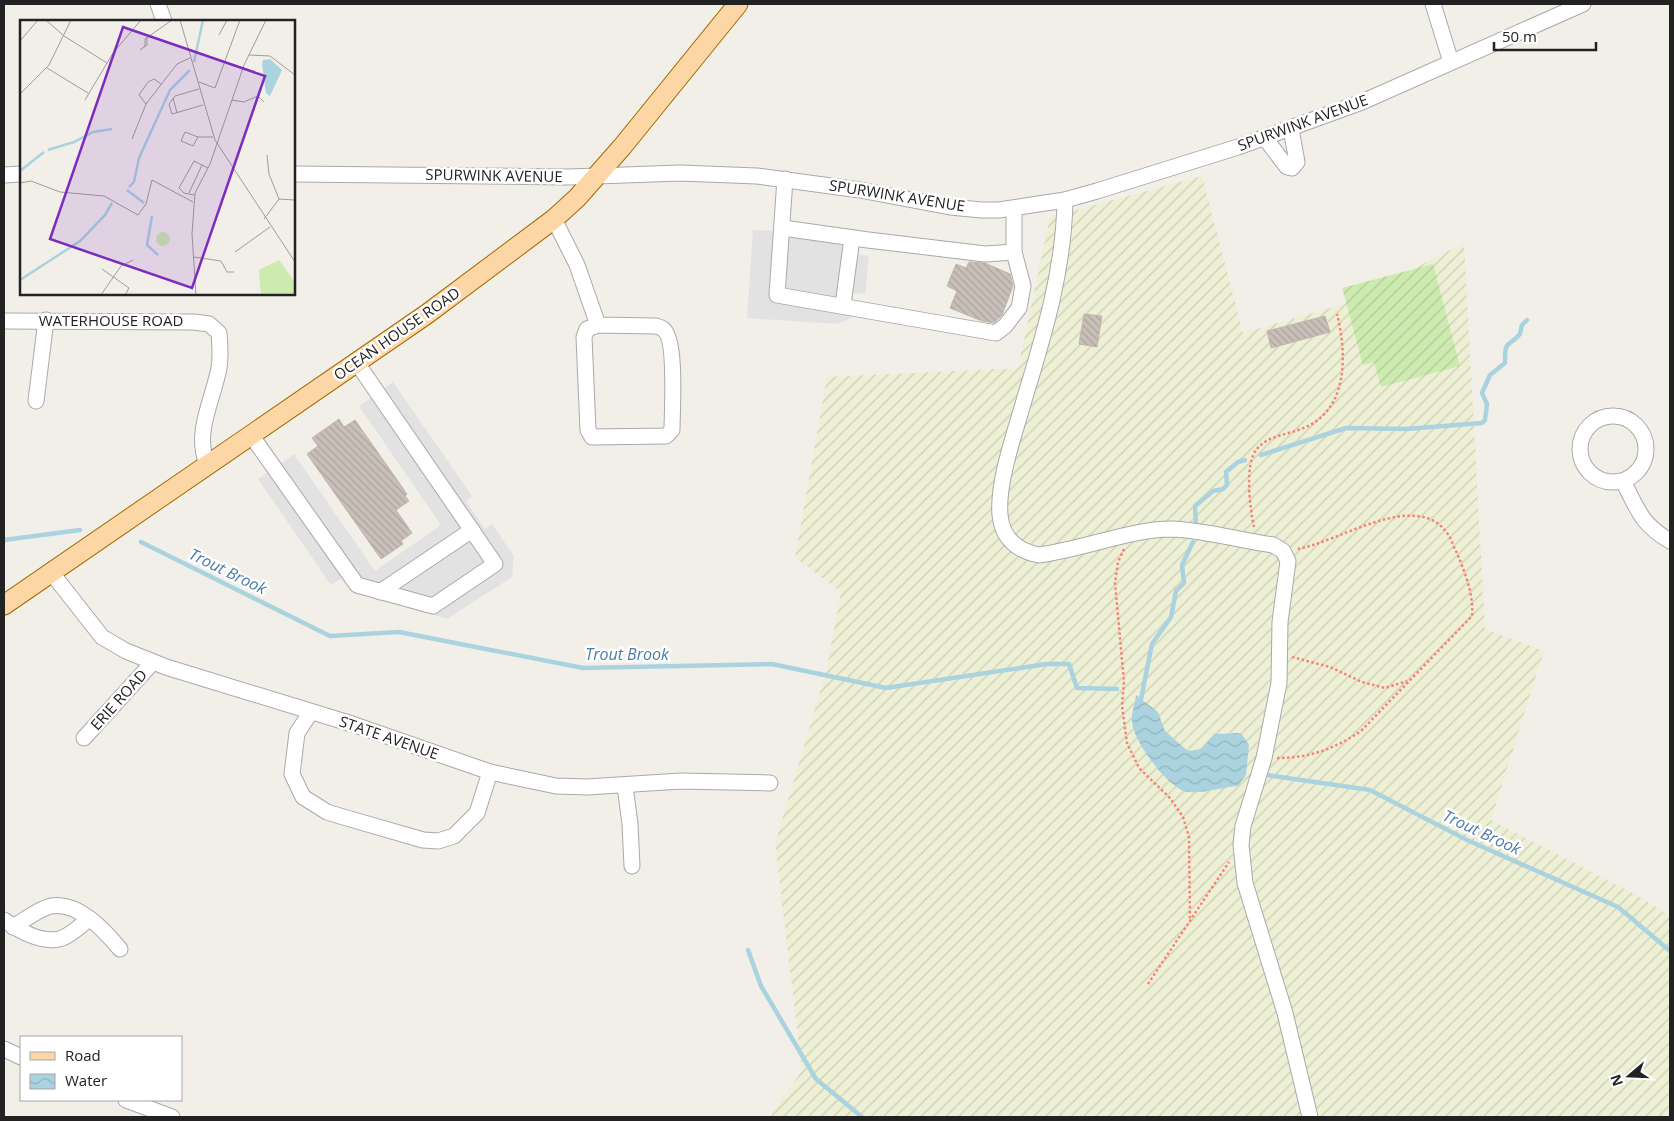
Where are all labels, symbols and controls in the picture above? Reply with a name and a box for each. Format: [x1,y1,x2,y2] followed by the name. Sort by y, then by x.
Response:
[20,20,295,295] inset map
[1494,20,1596,52] scale bar
[1502,26,1537,46] text: 50 m
[1235,89,1371,155] street label: SPURWINK AVENUE
[425,164,563,186] street label: SPURWINK AVENUE
[828,174,966,216] street label: SPURWINK AVENUE
[329,282,463,384] street label: OCEAN HOUSE ROAD
[39,310,183,330] street label: WATERHOUSE ROAD
[186,543,272,600] water label: Trout Brook
[585,643,670,665] water label: Trout Brook
[86,665,151,734] street label: ERIE ROAD
[337,711,442,763] street label: STATE AVENUE
[1439,804,1526,860] water label: Trout Brook
[20,1036,182,1101] legend
[65,1045,101,1065] text: Road
[1604,1051,1654,1101] north arrow
[65,1070,107,1090] text: Water
[1605,1072,1627,1089] text: N

